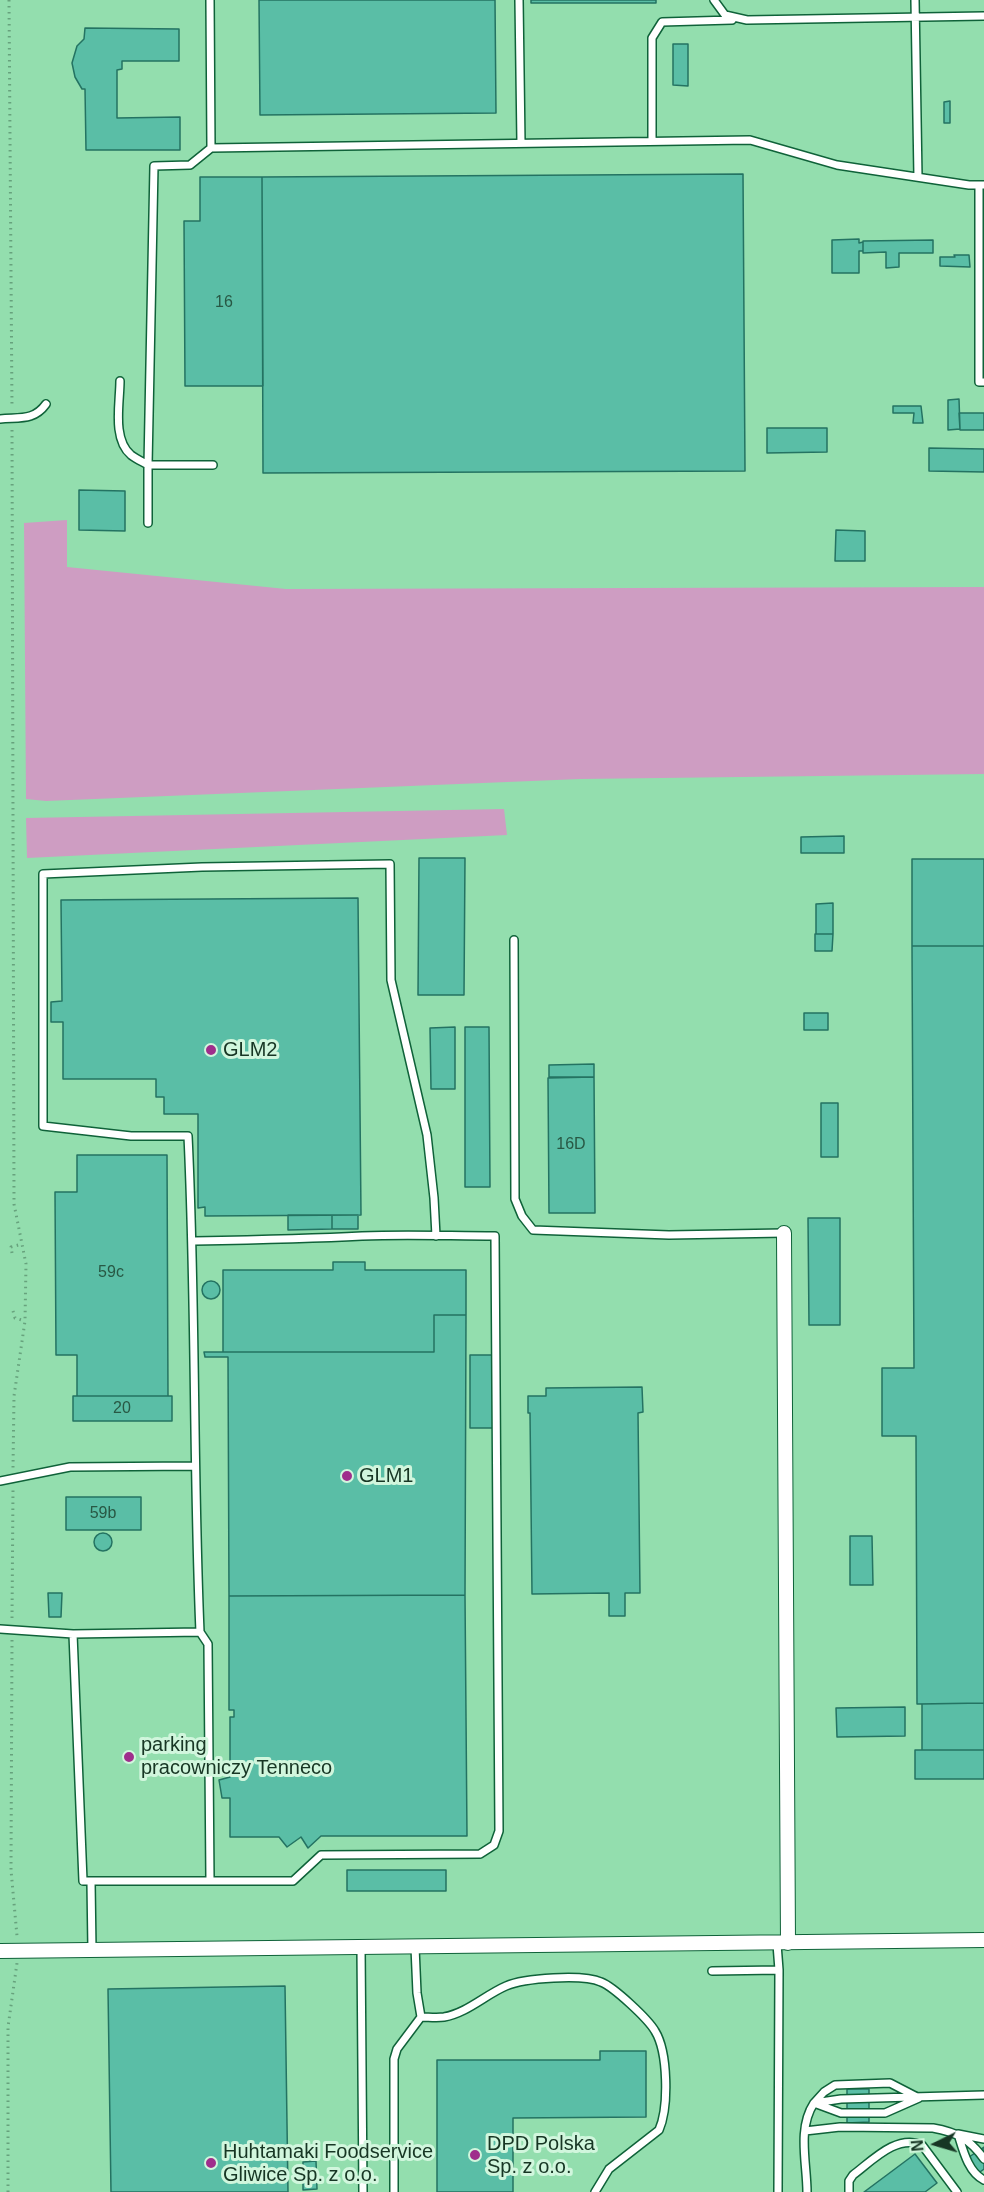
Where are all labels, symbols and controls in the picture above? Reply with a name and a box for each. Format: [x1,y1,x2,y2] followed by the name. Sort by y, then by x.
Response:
[215,293,233,313] house number: 16
[223,1038,277,1062] place label: GLM2
[204,1043,218,1057] marker: GLM2
[556,1135,586,1155] house number: 16D
[98,1263,124,1283] house number: 59c
[113,1399,131,1419] house number: 20
[359,1464,413,1488] place label: GLM1
[340,1469,354,1483] marker: GLM1
[90,1504,116,1524] house number: 59b
[141,1733,332,1780] place label: parking pracowniczy Tenneco
[122,1750,136,1764] marker: parking pracowniczy Tenneco
[906,2114,966,2174] north arrow
[487,2132,595,2179] place label: DPD Polska Sp. z o.o.
[909,2139,927,2152] text: N
[223,2140,433,2187] place label: Huhtamaki Foodservice Gliwice Sp. z o.o.
[468,2148,482,2162] marker: DPD Polska Sp. z o.o.
[204,2156,218,2170] marker: Huhtamaki Foodservice Gliwice Sp. z o.o.

